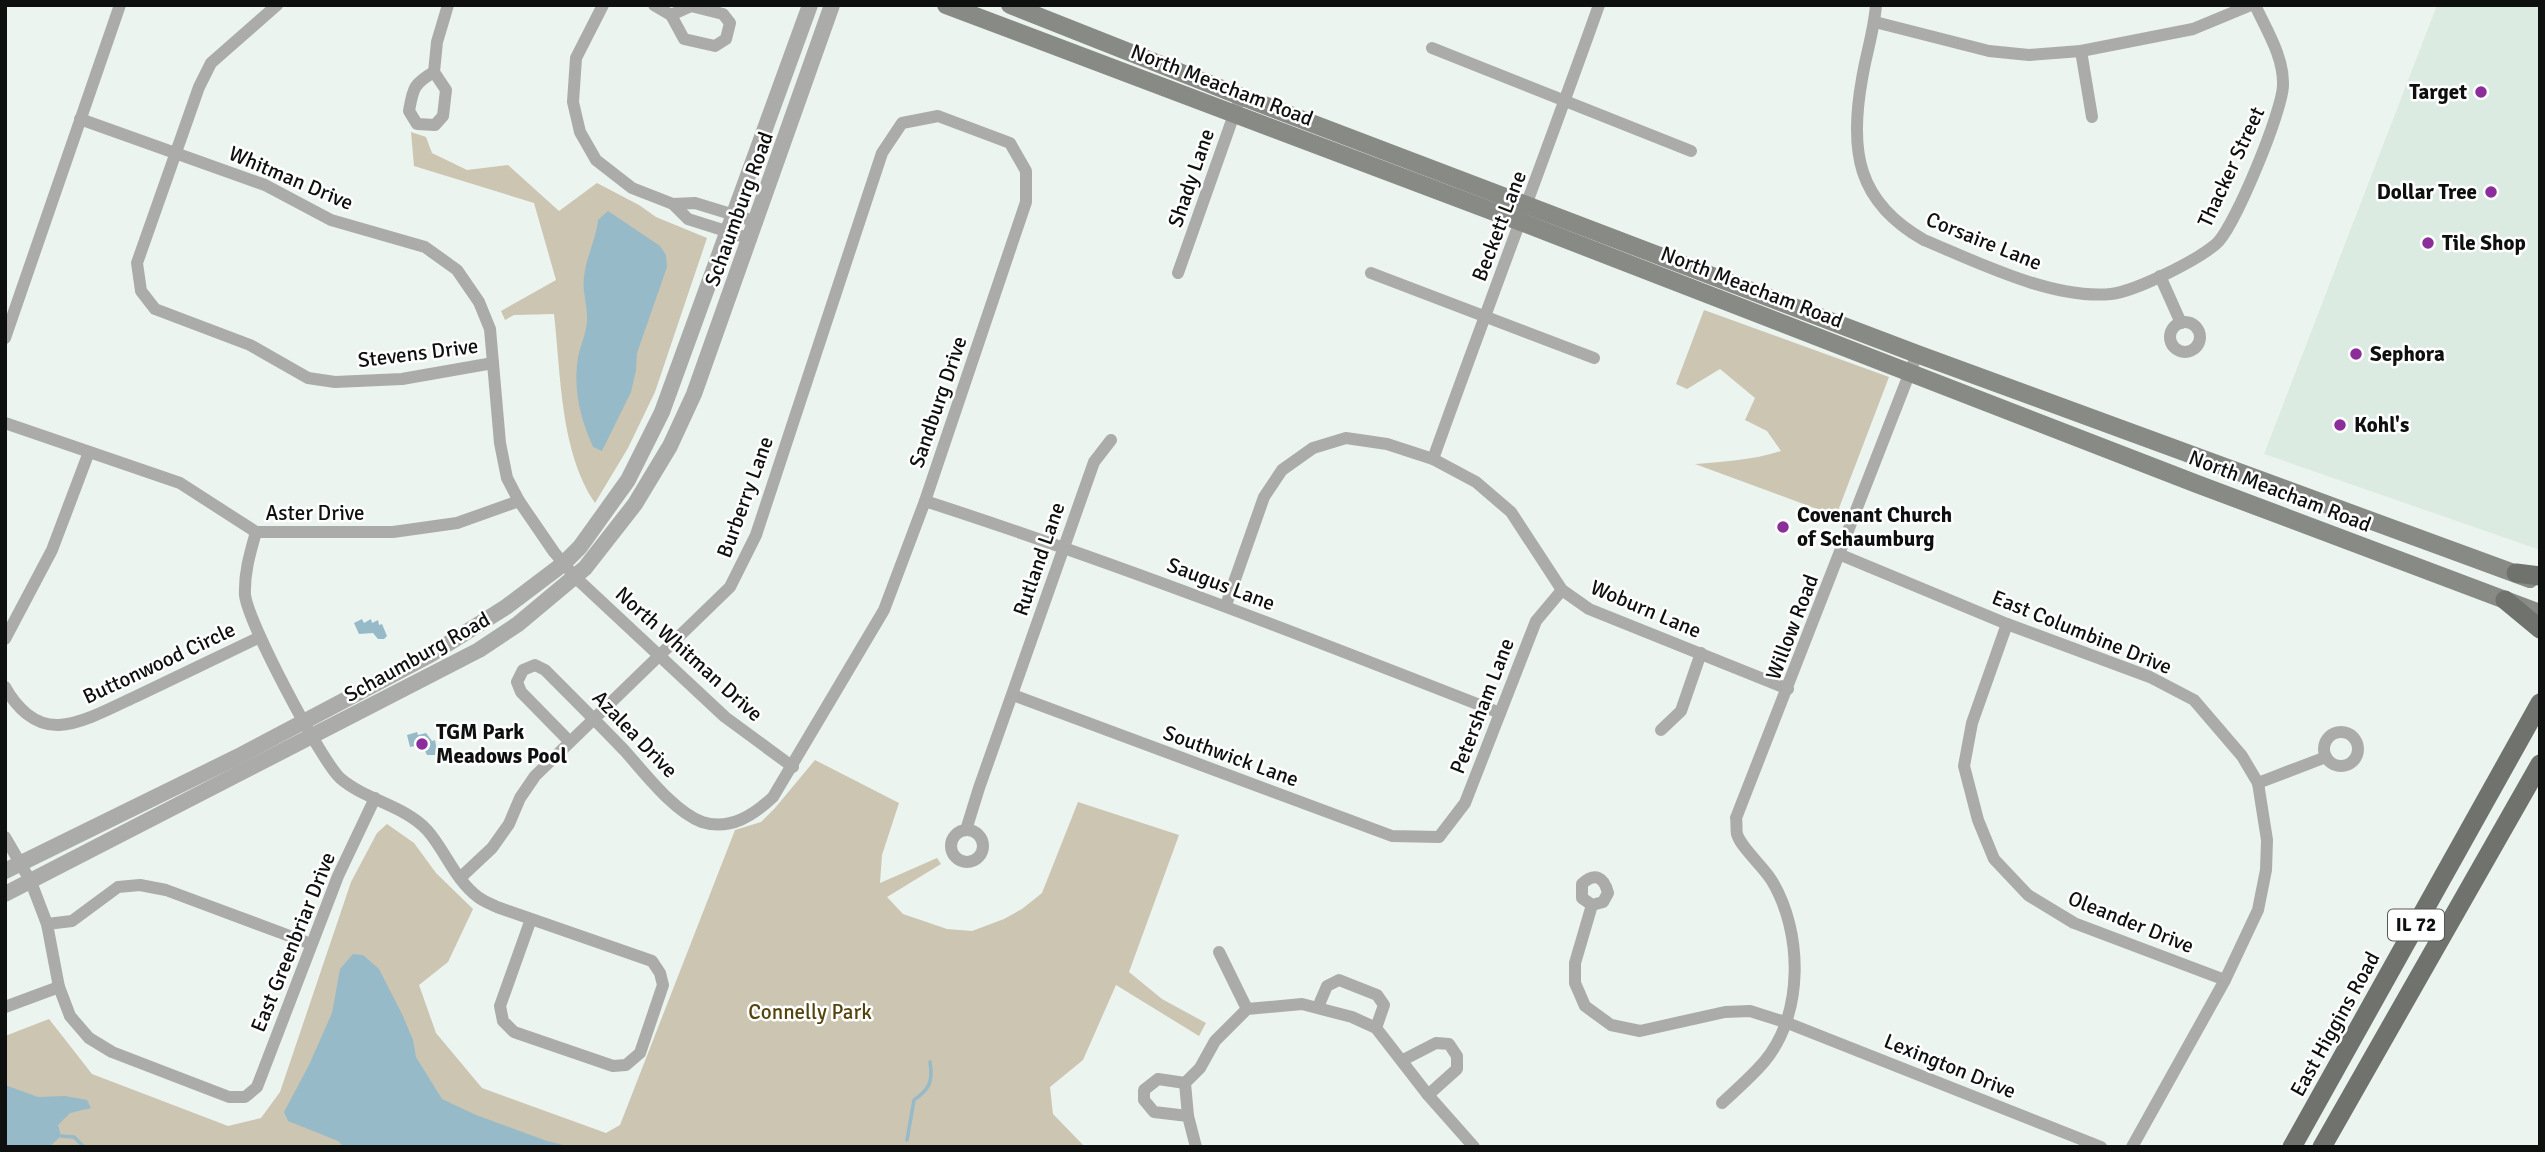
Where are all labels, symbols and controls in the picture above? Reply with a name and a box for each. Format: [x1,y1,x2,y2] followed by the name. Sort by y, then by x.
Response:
[1127,38,1317,132] street label: North Meacham Road
[2409,79,2467,105] place label: Target
[2473,84,2489,100] marker: Target
[2192,103,2270,231] street label: Thacker Street
[1162,125,1220,231] street label: Shady Lane
[699,128,779,290] street label: Schaumburg Road
[225,140,357,216] street label: Whitman Drive
[1466,167,1532,285] street label: Beckett Lane
[2377,179,2477,205] place label: Dollar Tree
[2483,184,2499,200] marker: Dollar Tree
[1922,206,2046,276] street label: Corsaire Lane
[2442,230,2526,256] place label: Tile Shop
[2420,235,2436,251] marker: Tile Shop
[1657,240,1847,334] street label: North Meacham Road
[356,333,480,373] street label: Stevens Drive
[903,333,973,471] street label: Sandburg Drive
[2370,341,2445,367] place label: Sephora
[2348,346,2364,362] marker: Sephora
[2354,412,2409,438] place label: Kohl's
[2332,417,2348,433] marker: Kohl's
[711,433,779,561] street label: Burberry Lane
[2185,444,2375,538] street label: North Meacham Road
[1007,499,1071,619] street label: Rutland Lane
[265,500,365,526] street label: Aster Drive
[1797,502,1952,552] place label: Covenant Church of Schaumburg
[1775,519,1791,535] marker: Covenant Church of Schaumburg
[1163,552,1279,616] street label: Saugus Lane
[1760,571,1824,683] street label: Willow Road
[1587,574,1705,644] street label: Woburn Lane
[610,581,768,727] street label: North Whitman Drive
[1988,584,2176,680] street label: East Columbine Drive
[340,606,494,708] street label: Schaumburg Road
[79,616,239,710] street label: Buttonwood Circle
[1444,634,1520,778] street label: Petersham Lane
[587,685,683,783] street label: Azalea Drive
[436,719,567,769] place label: TGM Park Meadows Pool
[1160,719,1302,793] street label: Southwick Lane
[414,736,430,752] marker: TGM Park Meadows Pool
[245,848,341,1036] street label: East Greenbriar Drive
[2064,885,2198,959] street label: Oleander Drive
[2388,909,2444,940] road number: IL 72
[2285,947,2385,1101] street label: East Higgins Road
[748,999,872,1025] park label: Connelly Park
[1880,1028,2020,1104] street label: Lexington Drive

